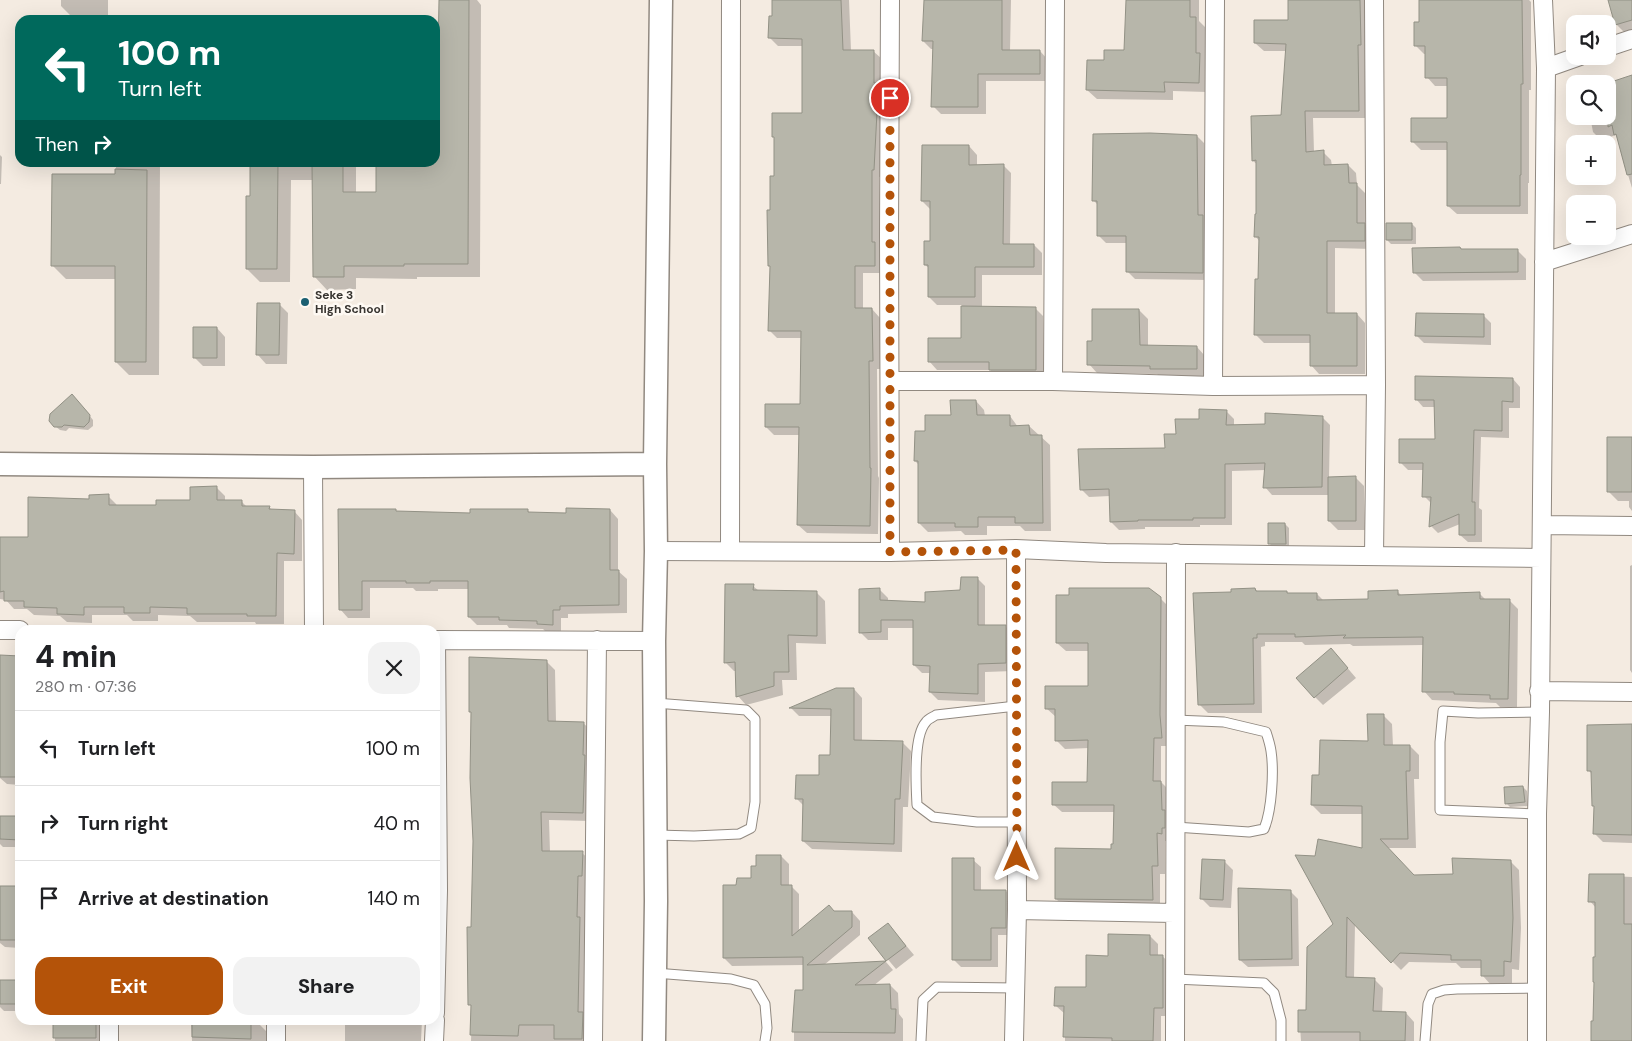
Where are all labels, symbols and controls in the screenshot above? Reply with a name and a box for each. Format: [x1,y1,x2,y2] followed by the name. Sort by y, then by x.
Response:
[1566,15,1616,245] map controls
[1566,15,1616,65] button: sound
[118,30,221,76] text: 100 m
[35,35,100,100] icon: left
[118,74,202,103] text: Turn left
[1566,75,1616,125] button: search
[869,77,911,119] pin
[876,84,904,112] icon: arrive
[88,130,116,158] icon: right
[35,132,78,157] text: Then
[1566,135,1616,185] button: +
[1566,195,1616,245] button: −
[315,287,384,317] place label: Seke 3 High School
[299,296,311,308] marker: Seke 3 High School
[35,637,117,676] text: 4 min
[368,642,420,694] button: close
[35,676,137,697] text: 280 m · 07:36
[35,734,63,762] icon: left
[78,736,156,761] text: Turn left
[366,736,420,761] text: 100 m
[35,809,63,837] icon: right
[78,811,168,836] text: Turn right
[373,811,420,836] text: 40 m
[990,830,1042,882] position arrow
[35,884,63,912] icon: arrive
[78,886,269,911] text: Arrive at destination
[368,886,420,911] text: 140 m
[35,957,223,1015] button: Exit
[233,957,420,1015] button: Share

